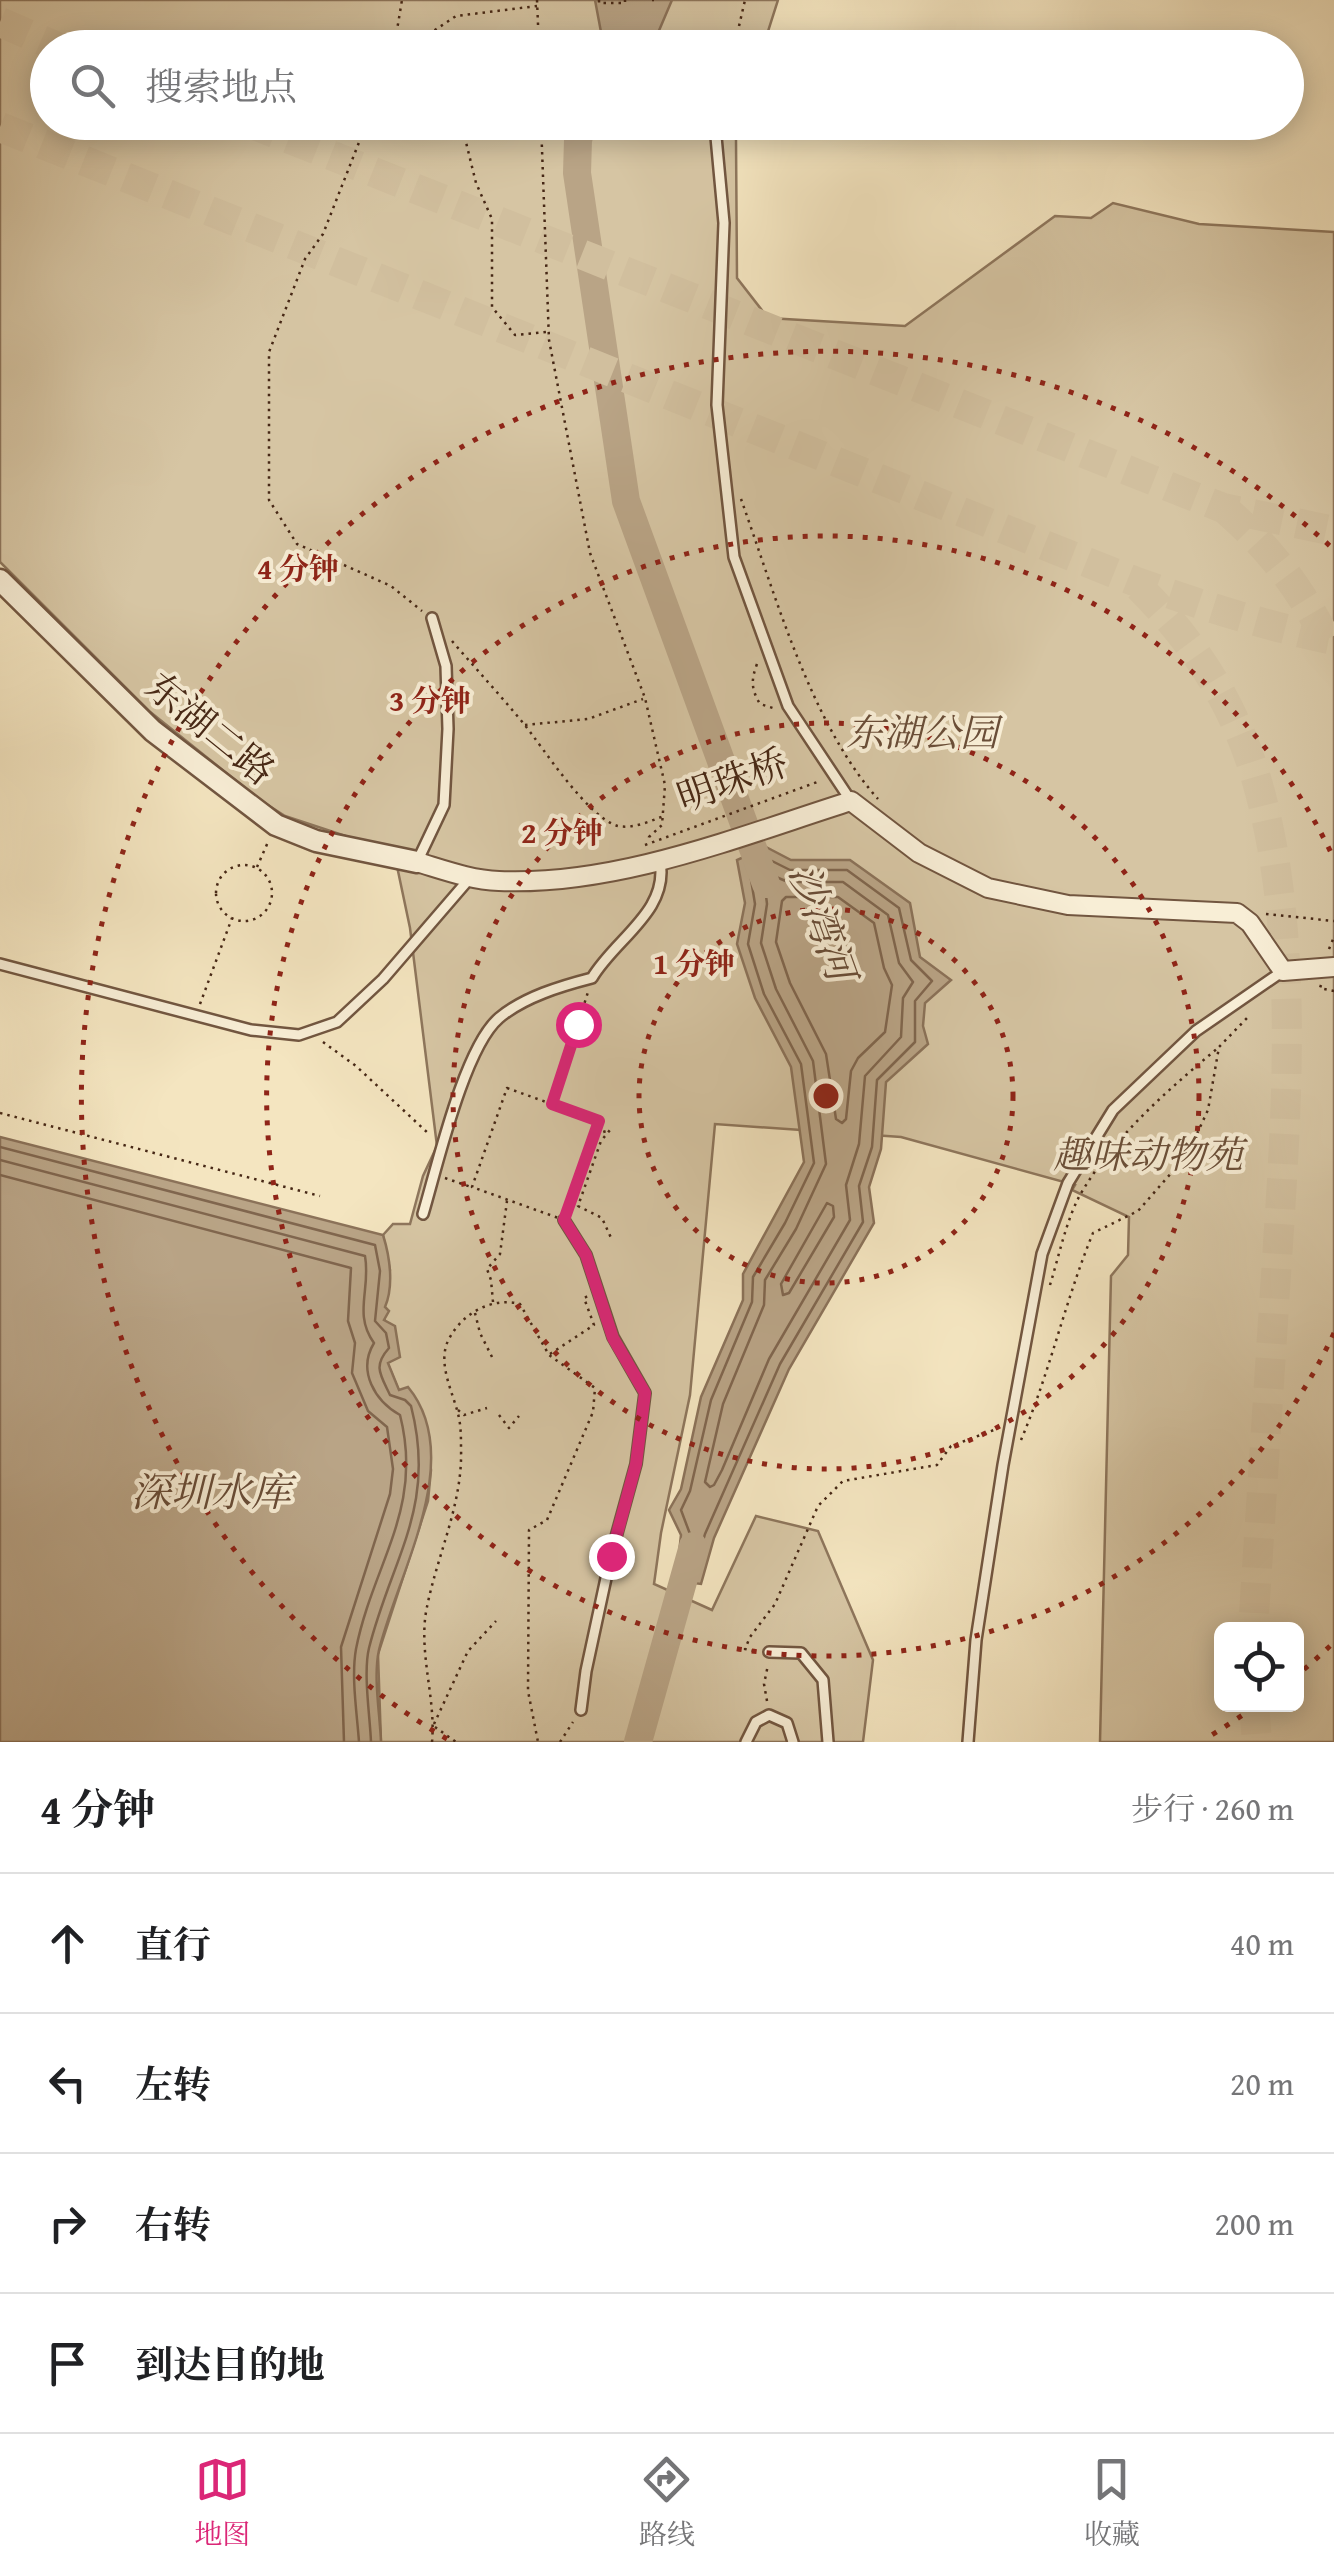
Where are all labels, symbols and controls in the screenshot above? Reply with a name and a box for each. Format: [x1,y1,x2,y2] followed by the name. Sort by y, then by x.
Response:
[30,30,1304,140] search box
[65,58,120,113] icon: search
[145,58,297,114] text: 搜索地点
[257,546,339,590] text: 4 分钟
[134,658,288,798] street label: 东湖二路
[389,678,471,722] text: 3 分钟
[846,704,1004,760] park label: 东湖公园
[669,733,795,825] street label: 明珠桥
[521,810,603,854] text: 2 分钟
[775,856,873,994] water label: 沙湾河
[653,941,735,985] text: 1 分钟
[556,1002,602,1048] route start
[808,1078,844,1114] centre of rings
[1053,1126,1249,1182] park label: 趣味动物苑
[131,1462,297,1521] water label: 深圳水库
[589,1534,635,1580] route end
[1214,1622,1304,1712] map controls
[1214,1622,1304,1712] button: locate
[40,1778,155,1839] text: 4 分钟
[1131,1785,1294,1832] text: 步行 · 260 m
[40,1916,95,1971] icon: ahead
[135,1916,211,1972] text: 直行
[1230,1920,1294,1967] text: 40 m
[40,2056,95,2111] icon: left
[135,2056,211,2112] text: 左转
[1230,2060,1294,2107] text: 20 m
[40,2196,95,2251] icon: right
[135,2196,211,2252] text: 右转
[1215,2200,1294,2247] text: 200 m
[40,2336,95,2391] icon: arrive
[135,2336,325,2392] text: 到达目的地
[194,2452,250,2554] tab: 地图
[639,2452,695,2554] tab: 路线
[1084,2452,1140,2554] tab: 收藏

